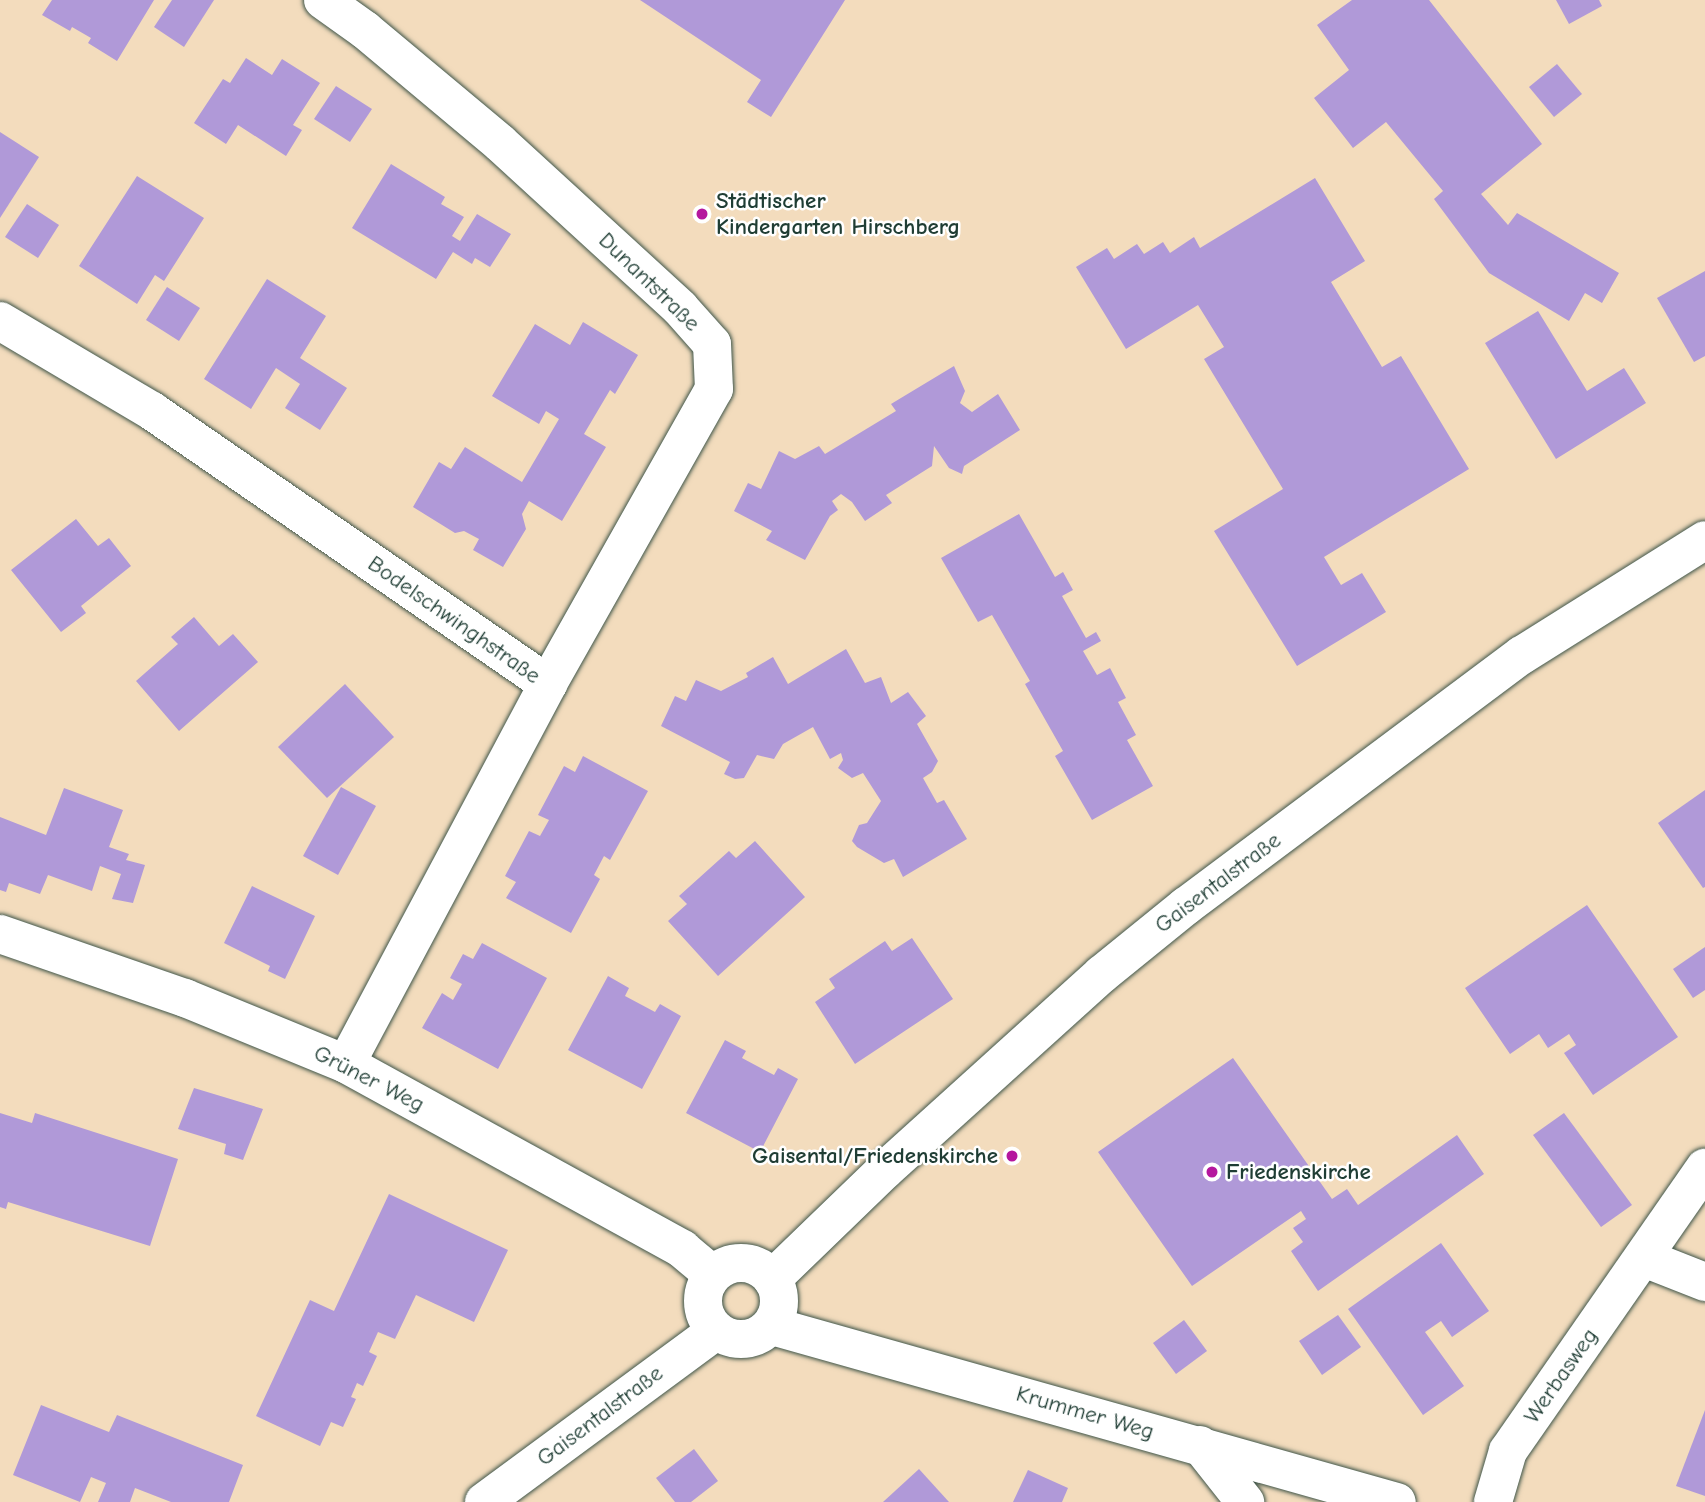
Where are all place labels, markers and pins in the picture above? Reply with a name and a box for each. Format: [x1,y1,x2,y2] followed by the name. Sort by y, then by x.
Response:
[716,187,960,241] place label: Städtischer Kindergarten Hirschberg
[694,206,710,222] marker: Städtischer Kindergarten Hirschberg
[752,1142,998,1170] place label: Gaisental/Friedenskirche
[1004,1148,1020,1164] marker: Gaisental/Friedenskirche
[1226,1158,1371,1186] place label: Friedenskirche
[1204,1164,1220,1180] marker: Friedenskirche

